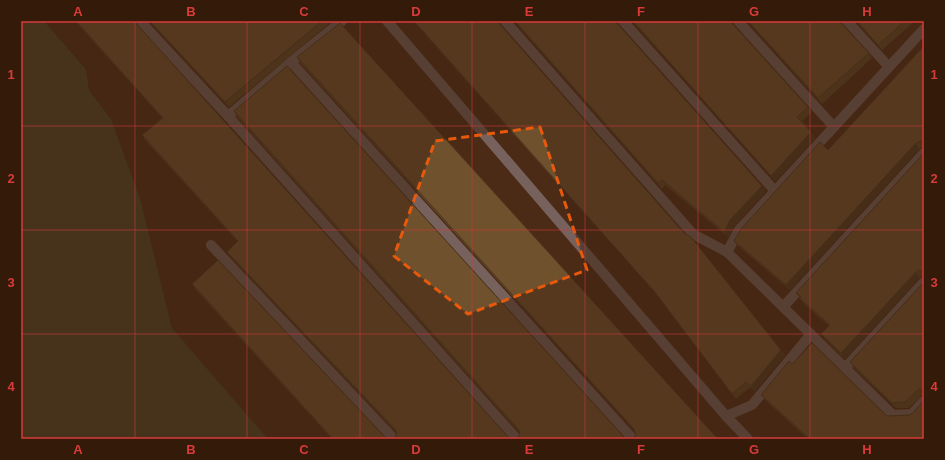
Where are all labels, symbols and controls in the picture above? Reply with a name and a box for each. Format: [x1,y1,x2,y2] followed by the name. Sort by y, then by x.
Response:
[73,4,83,19] text: A
[186,4,196,19] text: B
[299,4,309,19] text: C
[411,4,421,19] text: D
[525,4,534,19] text: E
[637,4,645,19] text: F
[749,4,759,19] text: G
[862,4,872,19] text: H
[7,67,15,82] text: 1
[930,67,938,82] text: 1
[7,171,15,186] text: 2
[930,171,938,186] text: 2
[7,275,15,290] text: 3
[930,275,938,290] text: 3
[7,379,15,394] text: 4
[930,379,938,394] text: 4
[73,442,83,457] text: A
[186,442,196,457] text: B
[299,442,309,457] text: C
[411,442,421,457] text: D
[525,442,534,457] text: E
[637,442,645,457] text: F
[749,442,759,457] text: G
[862,442,872,457] text: H

